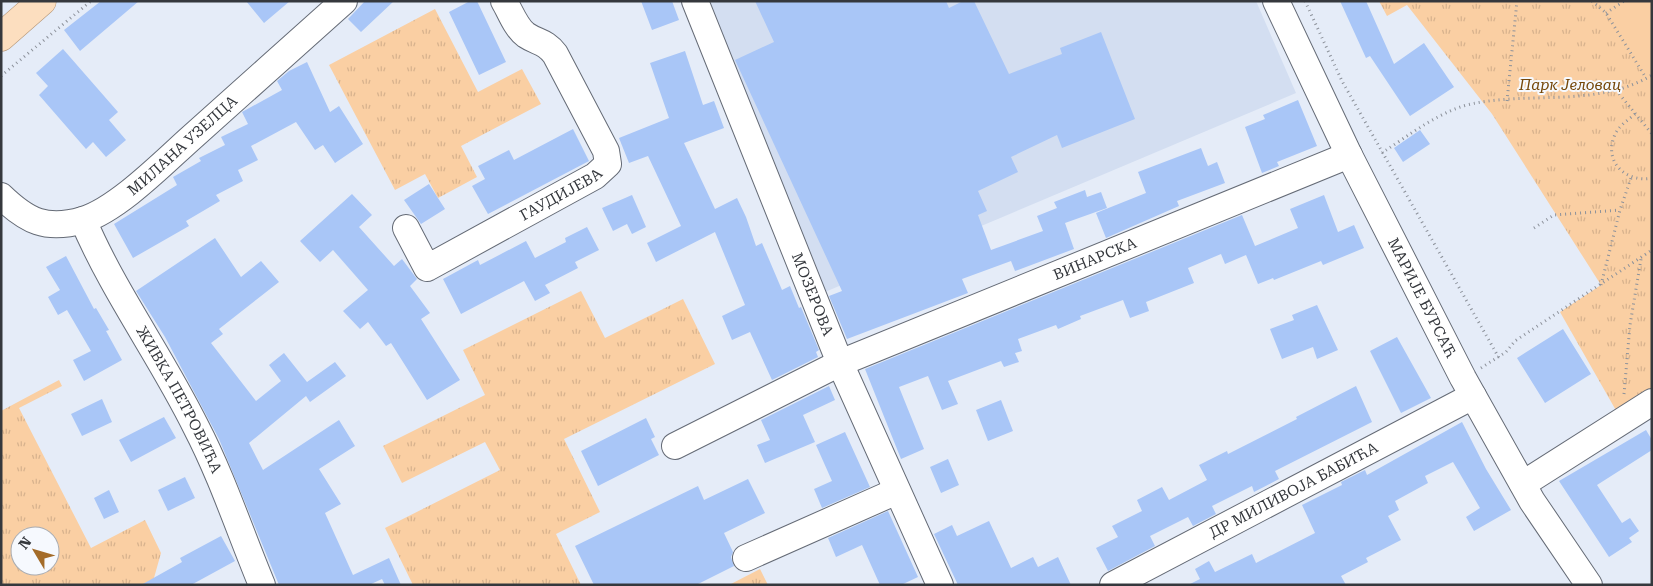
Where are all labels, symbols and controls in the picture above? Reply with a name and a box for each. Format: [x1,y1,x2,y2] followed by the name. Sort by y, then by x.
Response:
[1518,76,1621,94] park label: Парк Јеловац
[124,92,241,199] street label: МИЛАНА УЗЕЛЦА
[517,164,607,224] street label: ГАУДИЈЕВА
[1051,234,1140,284] street label: ВИНАРСКА
[1384,235,1460,361] street label: МАРИЈЕ БУРСАЋ
[788,250,837,339] street label: МОЗЕРОВА
[132,323,226,477] street label: ЖИВКА ПЕТРОВИЋА
[1206,438,1381,542] street label: ДР МИЛИВОЈА БАБИЋА
[10,526,60,576] north arrow
[15,534,35,552] text: N

